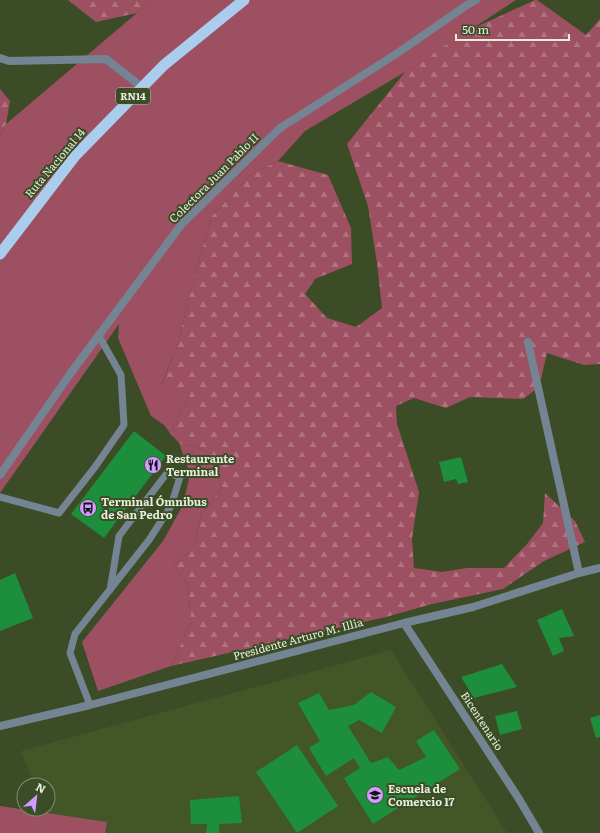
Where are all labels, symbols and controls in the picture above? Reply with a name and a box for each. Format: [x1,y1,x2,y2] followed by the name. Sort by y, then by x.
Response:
[456,16,569,42] scale bar
[462,20,489,38] text: 50 m
[116,88,150,104] road number: RN14
[21,124,88,200] street label: Ruta Nacional 14
[165,129,262,226] street label: Colectora Juan Pablo II
[166,450,234,479] place label: Restaurante Terminal
[143,455,163,475] restaurant icon: Restaurante Terminal
[101,493,207,522] place label: Terminal Ómnibus de San Pedro
[78,498,98,518] bus stop icon: Terminal Ómnibus de San Pedro
[231,613,365,663] street label: Presidente Arturo M. Illia
[458,688,508,753] street label: Bicentenario
[16,777,56,817] north arrow
[33,778,49,797] text: N
[388,780,455,809] place label: Escuela de Comercio 17
[365,785,385,805] school or university icon: Escuela de Comercio 17

